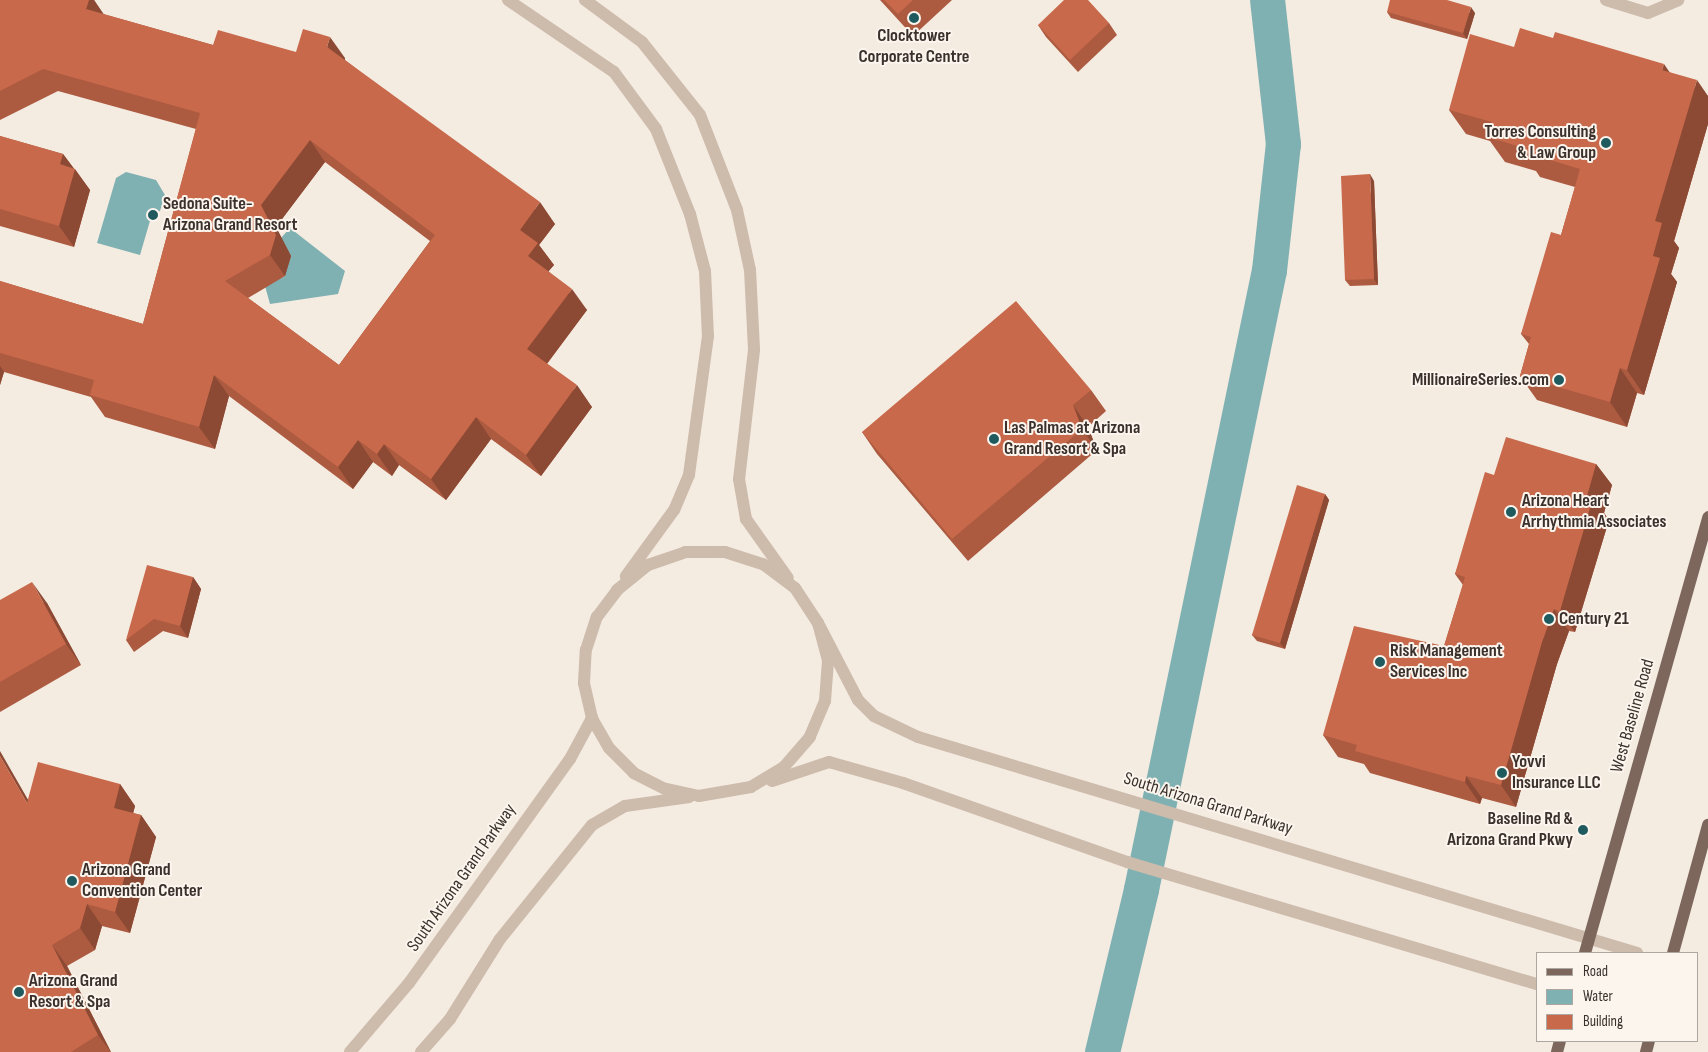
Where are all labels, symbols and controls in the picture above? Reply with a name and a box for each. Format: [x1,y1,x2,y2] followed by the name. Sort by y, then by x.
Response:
[908,12,920,24] marker: Clocktower Corporate Centre
[858,26,970,68] place label: Clocktower Corporate Centre
[1485,122,1596,164] place label: Torres Consulting & Law Group
[1600,137,1612,149] marker: Torres Consulting & Law Group
[163,194,297,236] place label: Sedona Suite- Arizona Grand Resort
[147,209,159,221] marker: Sedona Suite- Arizona Grand Resort
[1412,369,1549,391] place label: MillionaireSeries.com
[1553,374,1565,386] marker: MillionaireSeries.com
[1004,418,1140,460] place label: Las Palmas at Arizona Grand Resort & Spa
[988,433,1000,445] marker: Las Palmas at Arizona Grand Resort & Spa
[1522,491,1667,534] place label: Arizona Heart Arrhythmia Associates
[1504,505,1518,519] marker: Arizona Heart Arrhythmia Associates
[1559,608,1629,630] place label: Century 21
[1543,613,1555,625] marker: Century 21
[1390,641,1503,684] place label: Risk Management Services Inc
[1374,656,1386,668] marker: Risk Management Services Inc
[1606,657,1660,775] street label: West Baseline Road
[1512,752,1601,794] place label: Yovvi Insurance LLC
[1496,767,1508,779] marker: Yovvi Insurance LLC
[1121,768,1295,840] street label: South Arizona Grand Parkway
[403,800,521,956] street label: South Arizona Grand Parkway
[1447,809,1573,852] place label: Baseline Rd & Arizona Grand Pkwy
[1577,824,1589,836] marker: Baseline Rd & Arizona Grand Pkwy
[82,860,202,902] place label: Arizona Grand Convention Center
[66,875,78,887] marker: Arizona Grand Convention Center
[1536,952,1698,1042] legend
[1583,962,1608,981] text: Road
[29,971,118,1014] place label: Arizona Grand Resort & Spa
[13,986,25,998] marker: Arizona Grand Resort & Spa
[1583,987,1613,1006] text: Water
[1583,1012,1623,1031] text: Building

